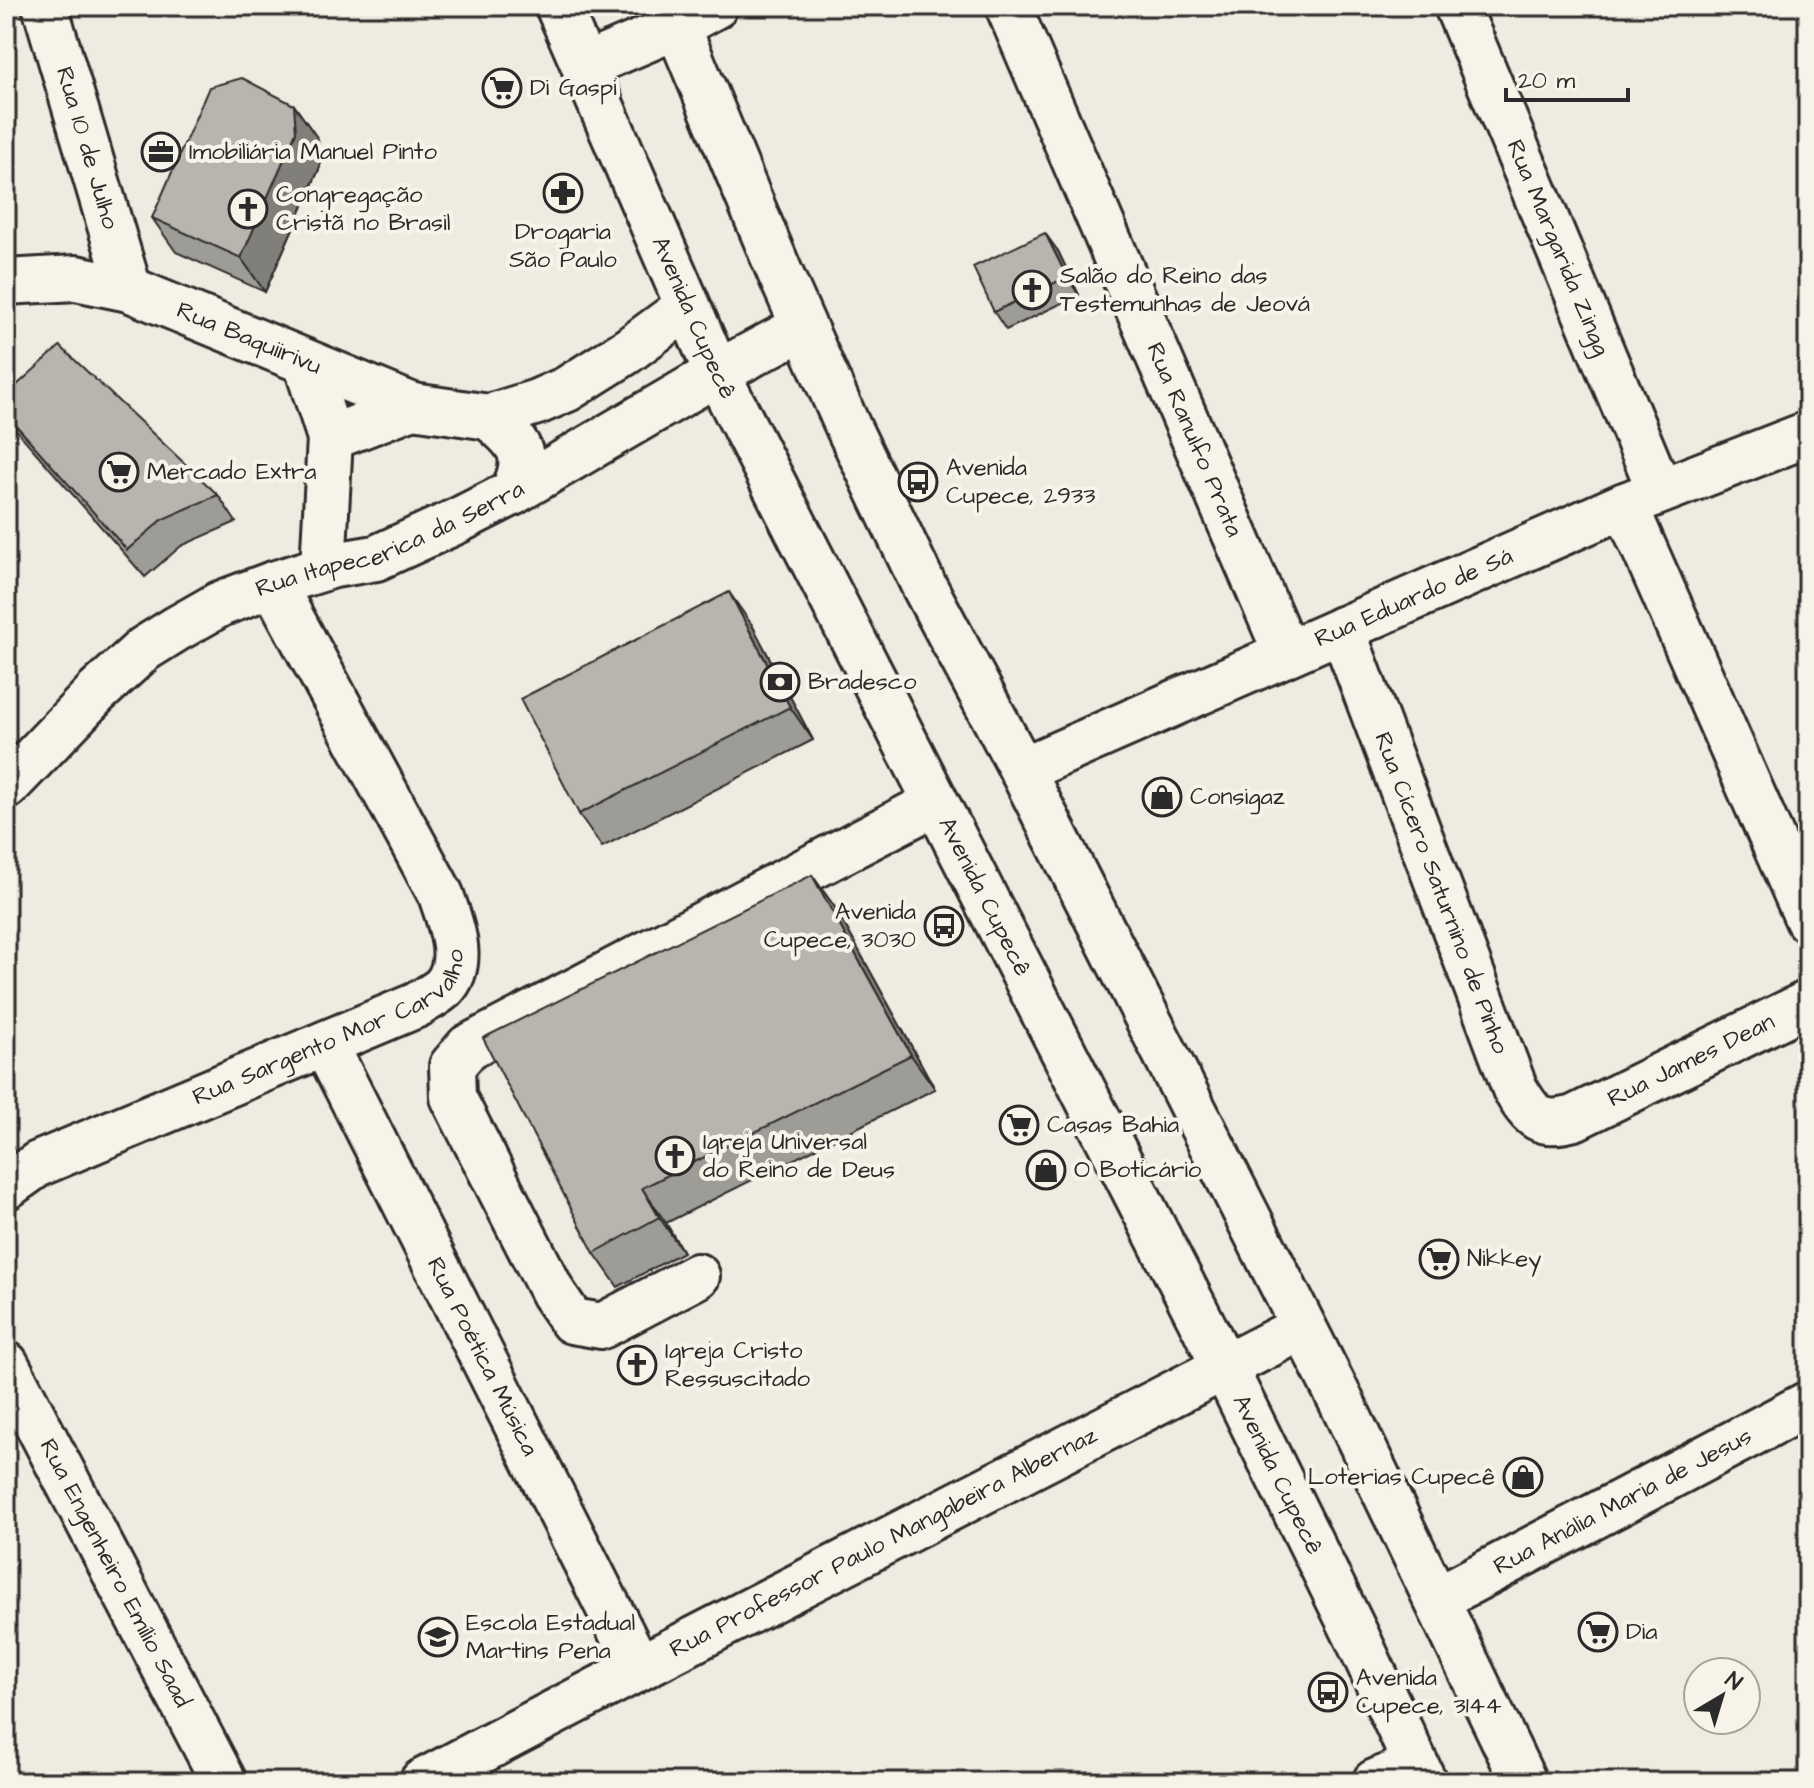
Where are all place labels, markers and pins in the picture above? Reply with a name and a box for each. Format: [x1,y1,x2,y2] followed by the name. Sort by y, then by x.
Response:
[481,67,523,109] supermarket icon: Di Gaspi
[530,71,617,105] place label: Di Gaspi
[140,131,182,173] office icon: Imobiliária Manuel Pinto
[189,135,437,169] place label: Imobiliária Manuel Pinto
[542,172,584,214] pharmacy icon: Drogaria São Paulo
[276,178,451,240] place label: Congregação Cristã no Brasil
[227,188,269,230] church icon: Congregação Cristã no Brasil
[509,215,617,277] place label: Drogaria São Paulo
[1060,259,1310,321] place label: Salão do Reino das Testemunhas de Jeová
[1011,269,1053,311] church icon: Salão do Reino das Testemunhas de Jeová
[98,451,140,493] supermarket icon: Mercado Extra
[946,451,1095,513] place label: Avenida Cupece, 2933
[147,455,317,489] place label: Mercado Extra
[897,461,939,503] bus stop icon: Avenida Cupece, 2933
[759,661,801,703] bank icon: Bradesco
[808,665,917,699] place label: Bradesco
[1141,776,1183,818] shop icon: Consigaz
[1190,780,1285,815] place label: Consigaz
[764,895,916,957] place label: Avenida Cupece, 3030
[923,905,965,947] bus stop icon: Avenida Cupece, 3030
[998,1104,1040,1146] supermarket icon: Casas Bahia
[1047,1108,1179,1142] place label: Casas Bahia
[703,1125,895,1187] place label: Igreja Universal do Reino de Deus
[654,1135,696,1177] church icon: Igreja Universal do Reino de Deus
[1025,1149,1067,1191] shop icon: O Boticário
[1074,1153,1202,1187] place label: O Boticário
[1418,1238,1460,1280] supermarket icon: Nikkey
[1467,1242,1541,1277] place label: Nikkey
[665,1334,810,1396] place label: Igreja Cristo Ressuscitado
[616,1344,658,1386] church icon: Igreja Cristo Ressuscitado
[1502,1456,1544,1498] shop icon: Loterias Cupecê
[1308,1460,1495,1494] place label: Loterias Cupecê
[466,1606,635,1668] place label: Escola Estadual Martins Pena
[1577,1611,1619,1653] supermarket icon: Dia
[1626,1615,1657,1649] place label: Dia
[417,1616,459,1658] school or university icon: Escola Estadual Martins Pena
[1356,1661,1502,1723] place label: Avenida Cupece, 3144
[1307,1671,1349,1713] bus stop icon: Avenida Cupece, 3144

